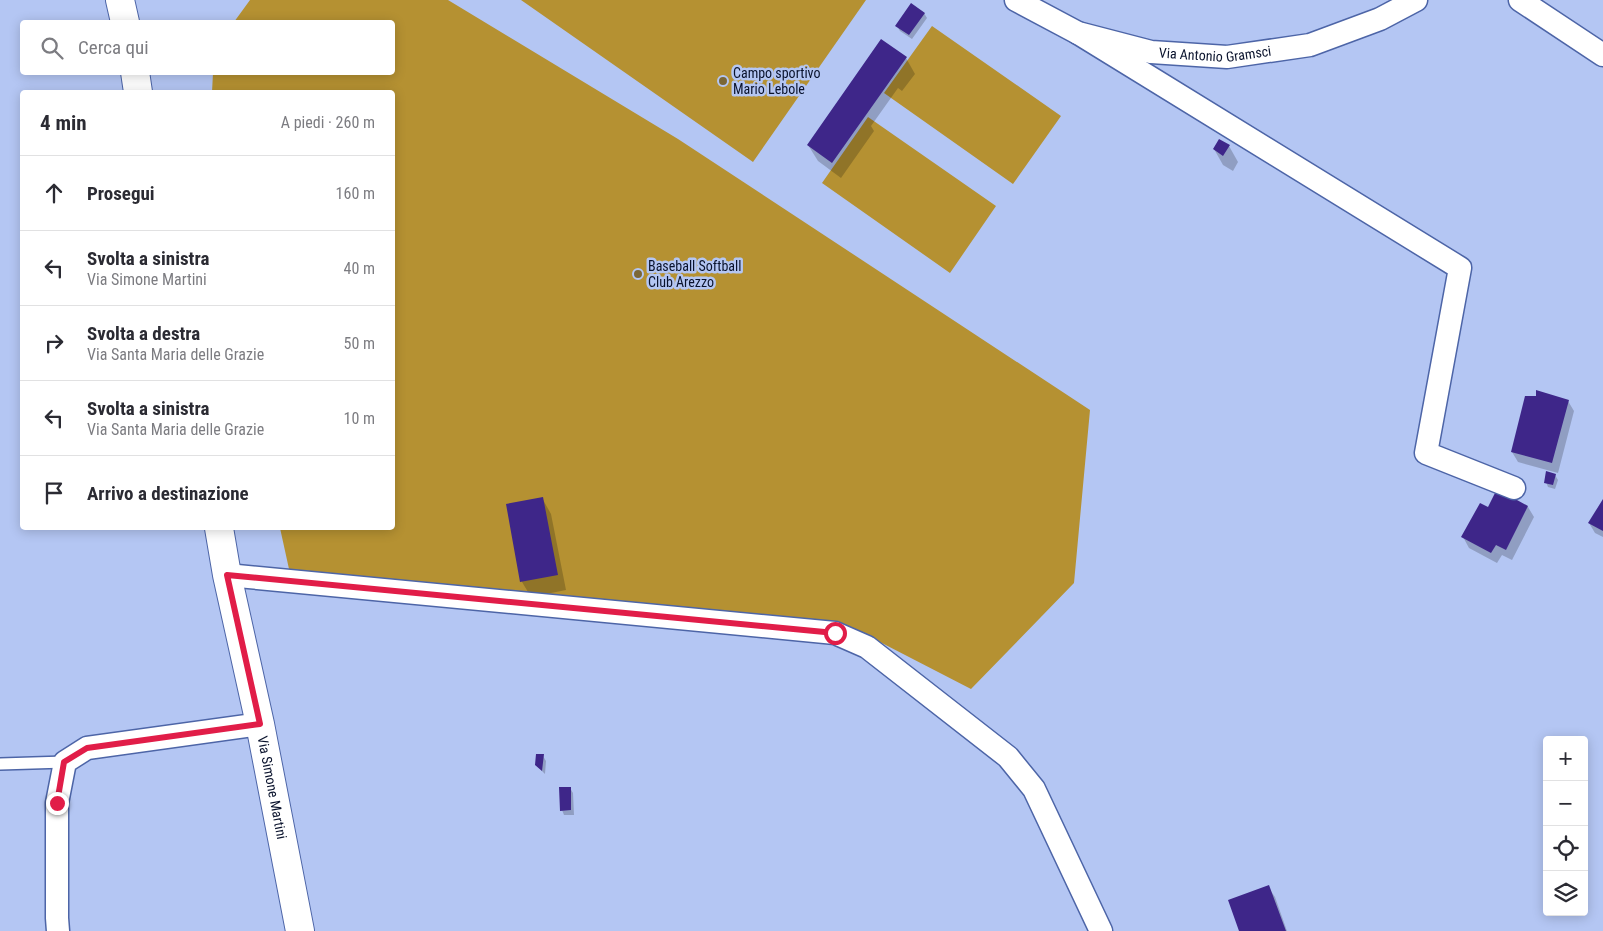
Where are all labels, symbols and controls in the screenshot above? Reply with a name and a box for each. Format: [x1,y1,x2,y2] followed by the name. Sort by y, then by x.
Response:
[20,20,395,75] search box
[38,34,66,62] icon: search
[78,36,149,59] text: Cerca qui
[1158,43,1272,65] street label: Via Antonio Gramsci
[733,65,821,97] place label: Campo sportivo Mario Lebole
[717,75,729,87] marker: Campo sportivo Mario Lebole
[40,111,87,135] text: 4 min
[281,113,375,132] text: A piedi · 260 m
[40,179,68,207] icon: ahead
[87,182,155,205] text: Prosegui
[336,184,375,203] text: 160 m
[87,247,209,270] text: Svolta a sinistra
[40,254,68,282] icon: left
[648,258,741,290] place label: Baseball Softball Club Arezzo
[343,259,375,278] text: 40 m
[632,268,644,280] marker: Baseball Softball Club Arezzo
[87,270,207,289] text: Via Simone Martini
[87,322,200,345] text: Svolta a destra
[40,329,68,357] icon: right
[343,334,375,353] text: 50 m
[87,345,264,364] text: Via Santa Maria delle Grazie
[87,397,209,420] text: Svolta a sinistra
[40,404,68,432] icon: left
[343,409,375,428] text: 10 m
[87,420,264,439] text: Via Santa Maria delle Grazie
[40,479,68,507] icon: arrive
[87,482,249,505] text: Arrivo a destinazione
[824,622,847,645] route start
[254,735,290,841] street label: Via Simone Martini
[1543,736,1588,916] map controls
[1543,736,1588,781] button: +
[1543,781,1588,826] button: −
[46,792,69,815] route end
[1543,826,1588,871] button: locate
[1543,871,1588,916] button: layers

